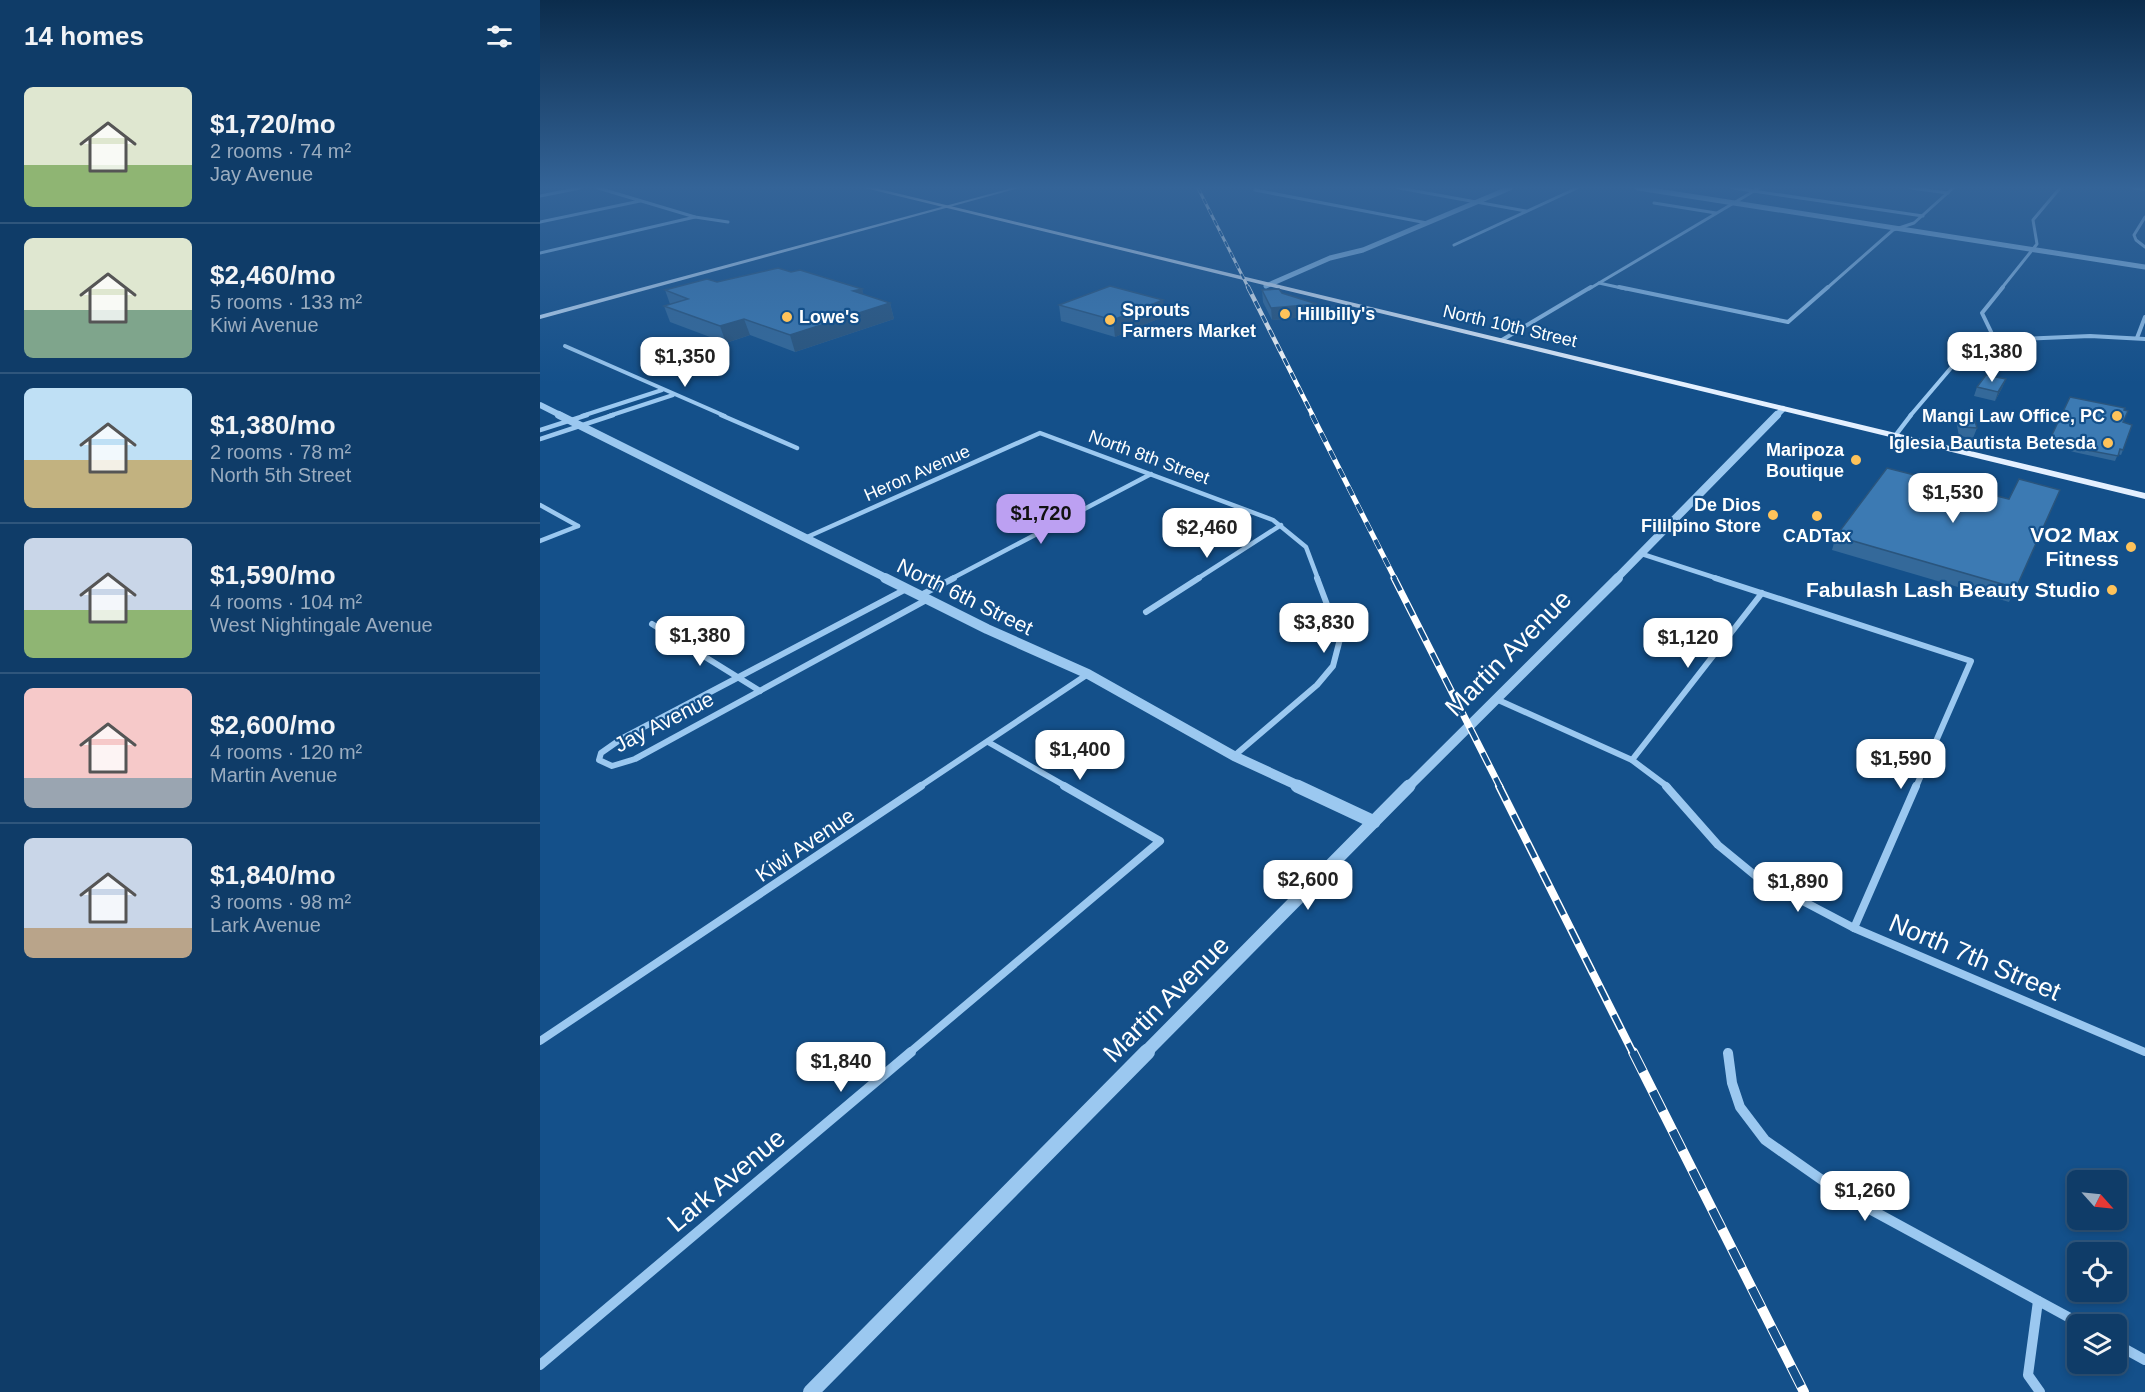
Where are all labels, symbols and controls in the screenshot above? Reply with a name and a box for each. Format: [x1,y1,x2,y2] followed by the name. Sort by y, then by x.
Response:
[483,20,516,53] icon: filters
[24,21,144,51] text: 14 homes
[210,109,336,139] text: $1,720/mo
[72,111,144,183] icon: home
[210,140,351,162] text: 2 rooms · 74 m²
[210,163,313,185] text: Jay Avenue
[210,260,336,290] text: $2,460/mo
[72,262,144,334] icon: home
[210,291,362,313] text: 5 rooms · 133 m²
[1122,300,1256,341] place label: Sprouts Farmers Market
[1441,301,1579,351] street label: North 10th Street
[1297,304,1375,324] place label: Hillbilly's
[799,307,859,327] place label: Lowe's
[1278,307,1292,321] marker: Hillbilly's
[780,310,794,324] marker: Lowe's
[1103,313,1117,327] marker: Sprouts Farmers Market
[210,314,319,336] text: Kiwi Avenue
[1943,332,2041,383] pin: $1,380
[636,337,734,388] pin: $1,350
[1961,340,2023,362] text: $1,380
[654,345,716,367] text: $1,350
[1922,406,2105,426] place label: Mangi Law Office, PC
[2110,409,2124,423] marker: Mangi Law Office, PC
[210,410,336,440] text: $1,380/mo
[72,412,144,484] icon: home
[1086,426,1212,488] street label: North 8th Street
[1889,433,2097,453] place label: Iglesia Bautista Betesda
[2101,436,2115,450] marker: Iglesia Bautista Betesda
[1766,440,1845,481] place label: Maripoza Boutique
[210,441,351,463] text: 2 rooms · 78 m²
[861,441,973,505] street label: Heron Avenue
[1849,453,1863,467] marker: Maripoza Boutique
[210,464,351,486] text: North 5th Street
[1904,473,2002,524] pin: $1,530
[1922,481,1984,503] text: $1,530
[992,494,1090,545] pin: $1,720
[1641,495,1761,536] place label: De Dios Fililpino Store
[1010,502,1072,524] text: $1,720
[1158,508,1256,559] pin: $2,460
[1766,508,1780,522] marker: De Dios Fililpino Store
[1810,509,1824,523] marker: CADTax
[1176,516,1238,538] text: $2,460
[2030,523,2119,570] place label: VO2 Max Fitness
[1783,526,1851,546] place label: CADTax
[2124,540,2138,554] marker: VO2 Max Fitness
[894,554,1037,639] street label: North 6th Street
[210,560,336,590] text: $1,590/mo
[72,562,144,634] icon: home
[1806,578,2100,601] place label: Fabulash Lash Beauty Studio
[2105,583,2119,597] marker: Fabulash Lash Beauty Studio
[1439,584,1577,722] street label: Martin Avenue
[210,591,362,613] text: 4 rooms · 104 m²
[1275,603,1373,654] pin: $3,830
[1293,611,1355,633] text: $3,830
[210,614,433,636] text: West Nightingale Avenue
[651,616,749,667] pin: $1,380
[1639,618,1737,669] pin: $1,120
[669,624,731,646] text: $1,380
[1657,626,1719,648] text: $1,120
[610,687,717,756] street label: Jay Avenue
[210,710,336,740] text: $2,600/mo
[72,712,144,784] icon: home
[1031,730,1129,781] pin: $1,400
[1049,738,1111,760] text: $1,400
[1852,739,1950,790] pin: $1,590
[210,741,362,763] text: 4 rooms · 120 m²
[1870,747,1932,769] text: $1,590
[210,764,338,786] text: Martin Avenue
[751,803,858,886] street label: Kiwi Avenue
[210,860,336,890] text: $1,840/mo
[1259,860,1357,911] pin: $2,600
[72,862,144,934] icon: home
[1749,862,1847,913] pin: $1,890
[1277,868,1339,890] text: $2,600
[1767,870,1829,892] text: $1,890
[210,891,351,913] text: 3 rooms · 98 m²
[1885,907,2066,1007] street label: North 7th Street
[210,914,321,936] text: Lark Avenue
[1097,930,1235,1068] street label: Martin Avenue
[792,1042,890,1093] pin: $1,840
[810,1050,872,1072] text: $1,840
[661,1122,791,1238] street label: Lark Avenue
[2067,1170,2127,1230] north arrow
[2067,1170,2127,1374] map controls
[1816,1171,1914,1222] pin: $1,260
[1834,1179,1896,1201] text: $1,260
[2067,1242,2127,1302] button: locate
[2067,1314,2127,1374] button: layers

